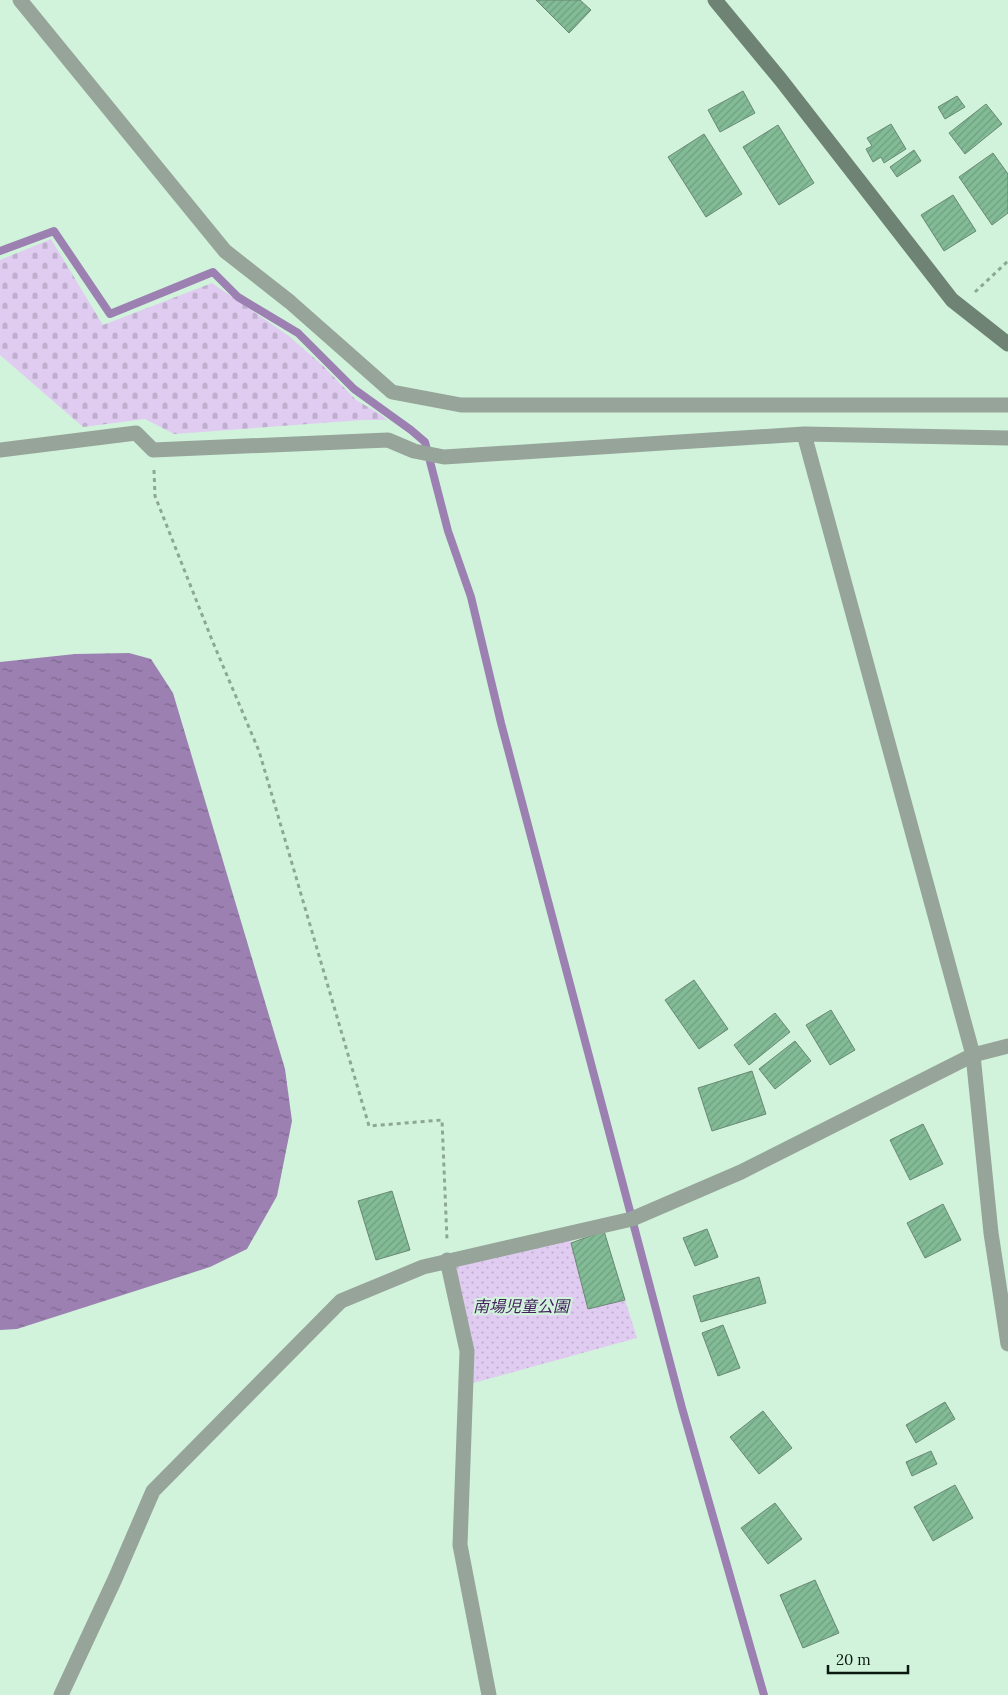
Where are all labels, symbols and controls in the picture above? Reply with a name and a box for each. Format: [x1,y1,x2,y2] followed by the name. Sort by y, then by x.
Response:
[473,1296,571,1316] park label: 南場児童公園
[828,1642,908,1674] scale bar
[836,1650,871,1669] text: 20 m

